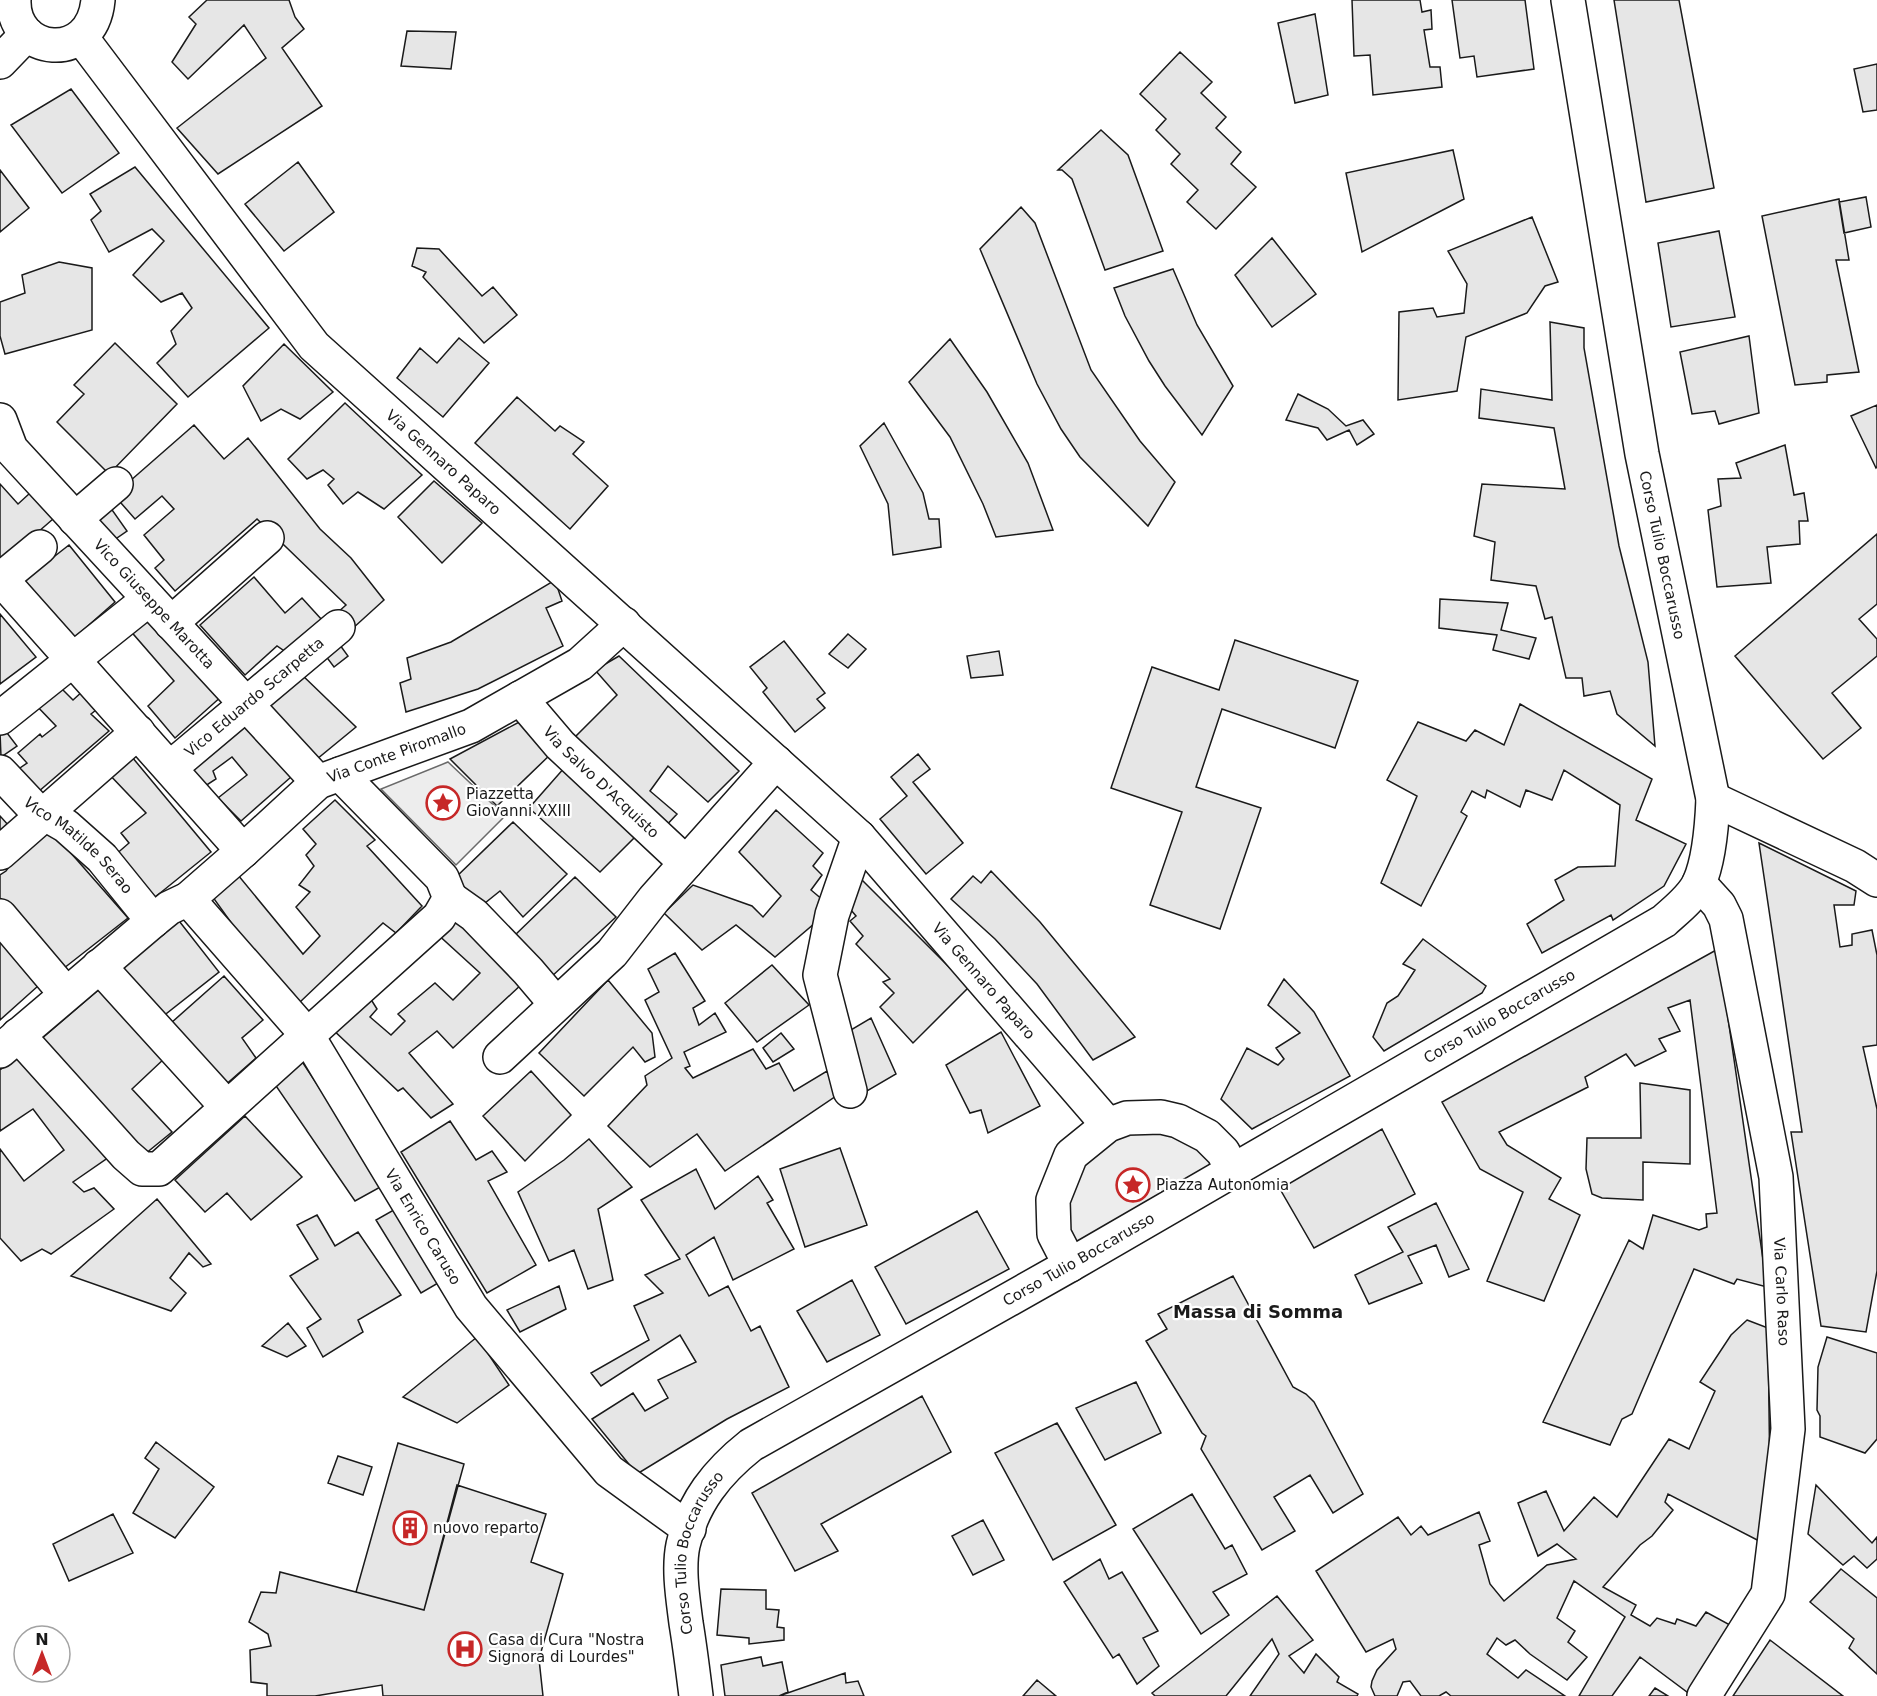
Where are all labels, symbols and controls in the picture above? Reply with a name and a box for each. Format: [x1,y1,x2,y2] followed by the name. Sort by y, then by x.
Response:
[382,406,504,519] street label: Via Gennaro Paparo
[1635,469,1689,641] street label: Corso Tulio Boccarusso
[90,536,218,673] street label: Vico Giuseppe Marotta
[181,634,328,761] street label: Vico Eduardo Scarpetta
[325,720,468,787] street label: Via Conte Piromallo
[539,723,663,842] street label: Via Salvo D'Acquisto
[425,785,461,821] place icon: Piazzetta Giovanni XXIII
[466,785,571,820] place label: Piazzetta Giovanni XXIII
[20,794,136,897] street label: Vico Matilde Serao
[928,919,1039,1043] street label: Via Gennaro Paparo
[1420,965,1578,1067] street label: Corso Tulio Boccarusso
[381,1166,465,1288] street label: Via Enrico Caruso
[1115,1167,1151,1203] place icon: Piazza Autonomia
[1156,1176,1289,1194] place label: Piazza Autonomia
[1000,1209,1158,1310] street label: Corso Tulio Boccarusso
[1770,1237,1793,1346] street label: Via Carlo Raso
[1173,1301,1343,1322] district label: Massa di Somma
[672,1467,727,1636] street label: Corso Tulio Boccarusso
[392,1510,428,1546] building icon: nuovo reparto
[433,1519,539,1537] place label: nuovo reparto
[12,1624,72,1684] north arrow
[35,1630,49,1649] text: N
[447,1631,483,1667] hospital icon: Casa di Cura "Nostra Signora di Lourdes"
[488,1631,644,1666] place label: Casa di Cura "Nostra Signora di Lourdes"

